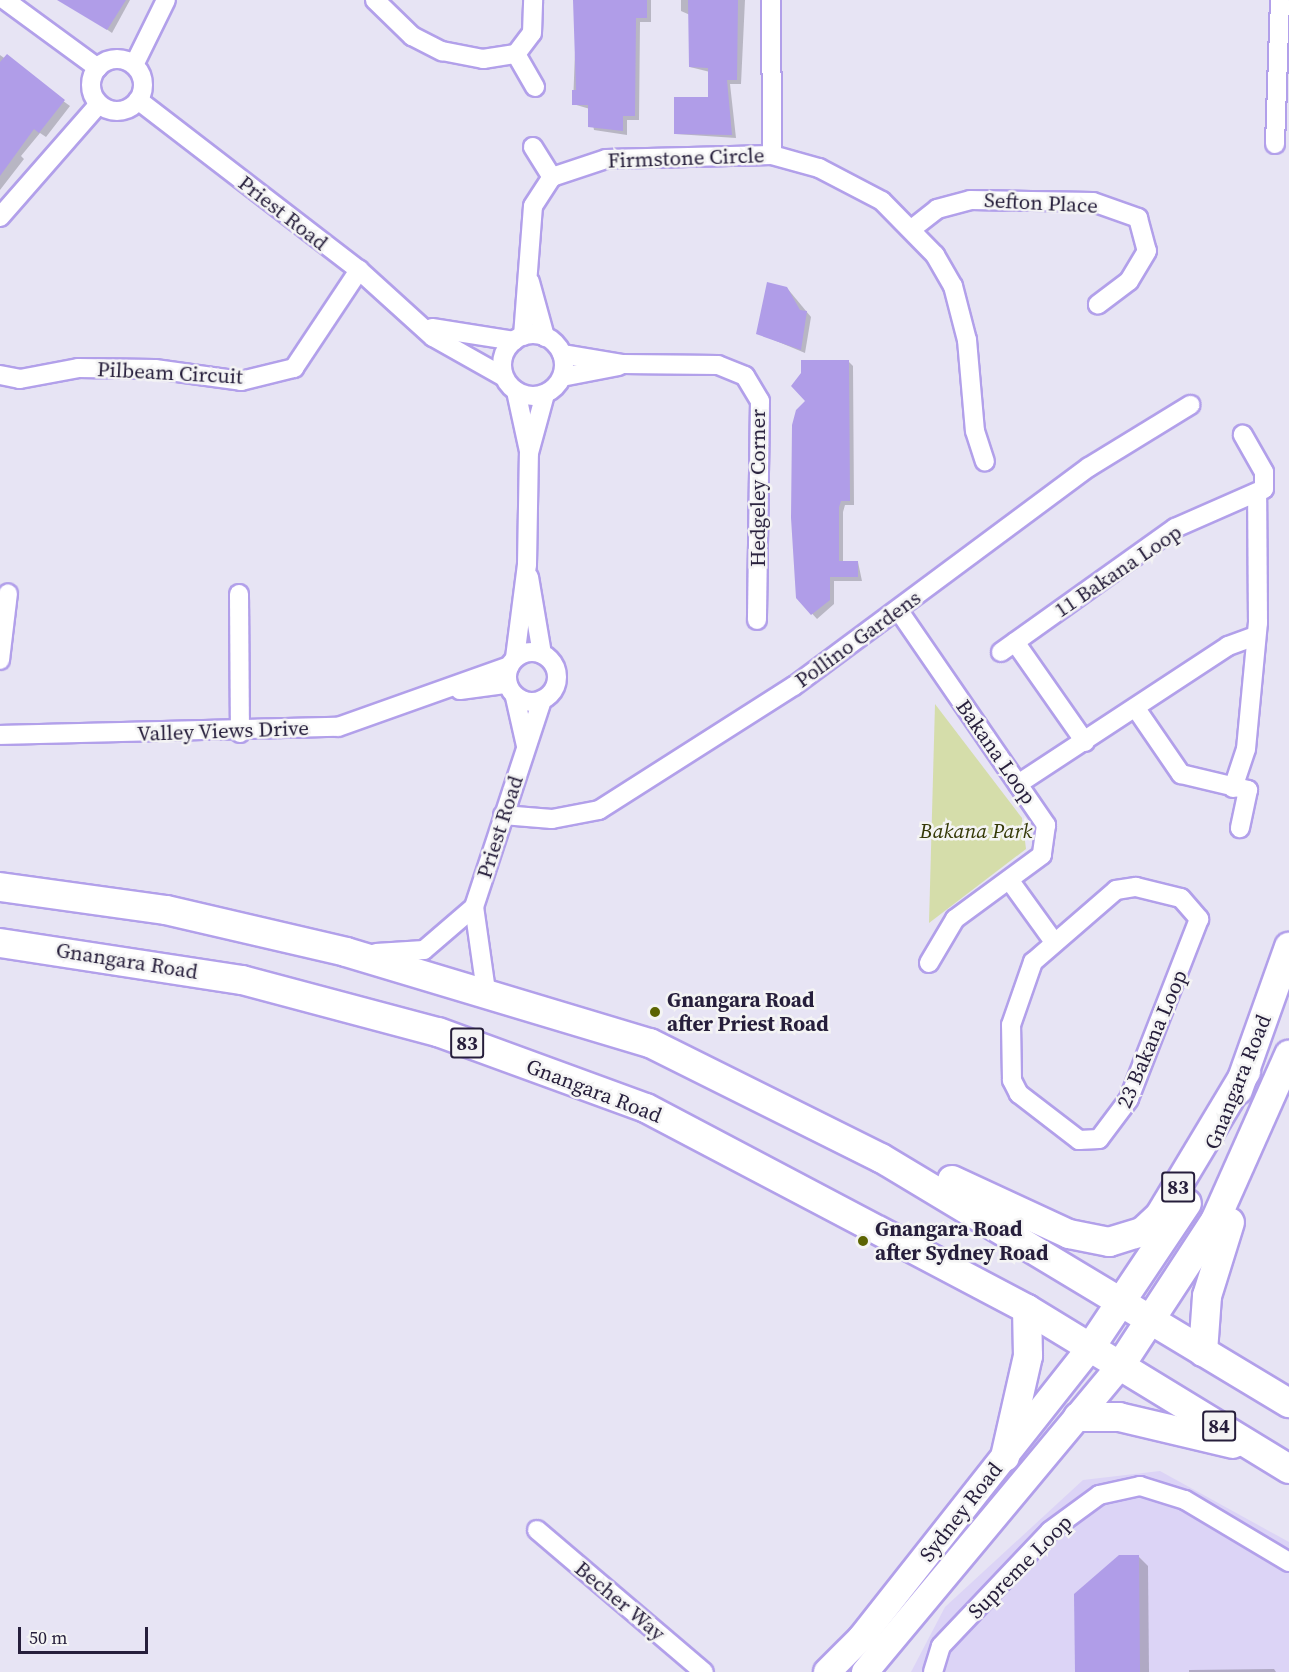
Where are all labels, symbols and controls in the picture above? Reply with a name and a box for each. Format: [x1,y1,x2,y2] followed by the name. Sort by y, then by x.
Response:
[607,143,765,173] street label: Firmstone Circle
[233,170,333,256] street label: Priest Road
[983,187,1099,219] street label: Sefton Place
[97,357,243,389] street label: Pilbeam Circuit
[745,409,771,567] street label: Hedgeley Corner
[1050,519,1186,623] street label: 11 Bakana Loop
[790,585,926,693] street label: Pollino Gardens
[951,695,1041,809] street label: Bakana Loop
[136,715,310,747] street label: Valley Views Drive
[472,772,528,882] street label: Priest Road
[920,818,1032,844] park label: Bakana Park
[54,937,200,985] street label: Gnangara Road
[1112,966,1192,1112] street label: 23 Bakana Loop
[667,987,829,1037] place label: Gnangara Road after Priest Road
[648,1005,662,1019] marker: Gnangara Road after Priest Road
[1199,1011,1277,1153] street label: Gnangara Road
[449,1026,485,1060] road number: 83
[523,1054,665,1128] street label: Gnangara Road
[1160,1170,1196,1204] road number: 83
[875,1216,1048,1266] place label: Gnangara Road after Sydney Road
[856,1234,870,1248] marker: Gnangara Road after Sydney Road
[1201,1409,1237,1443] road number: 84
[914,1457,1008,1567] street label: Sydney Road
[963,1510,1077,1624] street label: Supreme Loop
[569,1556,671,1646] street label: Becher Way
[21,1615,152,1653] scale bar
[29,1625,67,1650] text: 50 m

